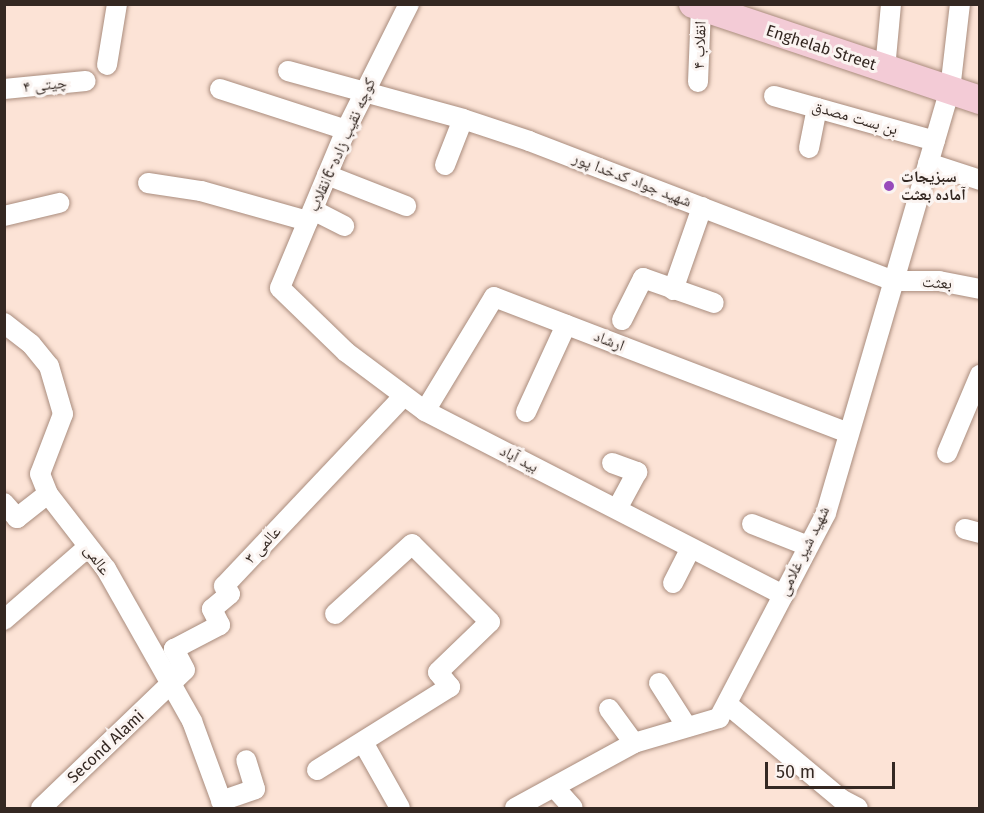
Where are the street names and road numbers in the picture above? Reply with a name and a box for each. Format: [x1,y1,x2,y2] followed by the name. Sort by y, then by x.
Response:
[690,21,710,69] street label: انقلاب ۴
[764,21,878,75] street label: Enghelab Street
[22,73,68,97] street label: چیتی ۴
[304,75,380,215] street label: کوچه نقیب زاده-6انقلاب
[810,97,900,139] street label: بن بست مصدق
[570,149,694,211] street label: شهید جواد کدخدا پور
[921,272,953,294] street label: بعثت
[591,326,627,356] street label: ارشاد
[496,441,542,477] street label: بید آباد
[774,503,834,599] street label: شهید شیر غلامی
[241,522,285,568] street label: عالمی ۳
[80,541,114,579] street label: عالمی
[64,707,148,787] street label: Second Alami

